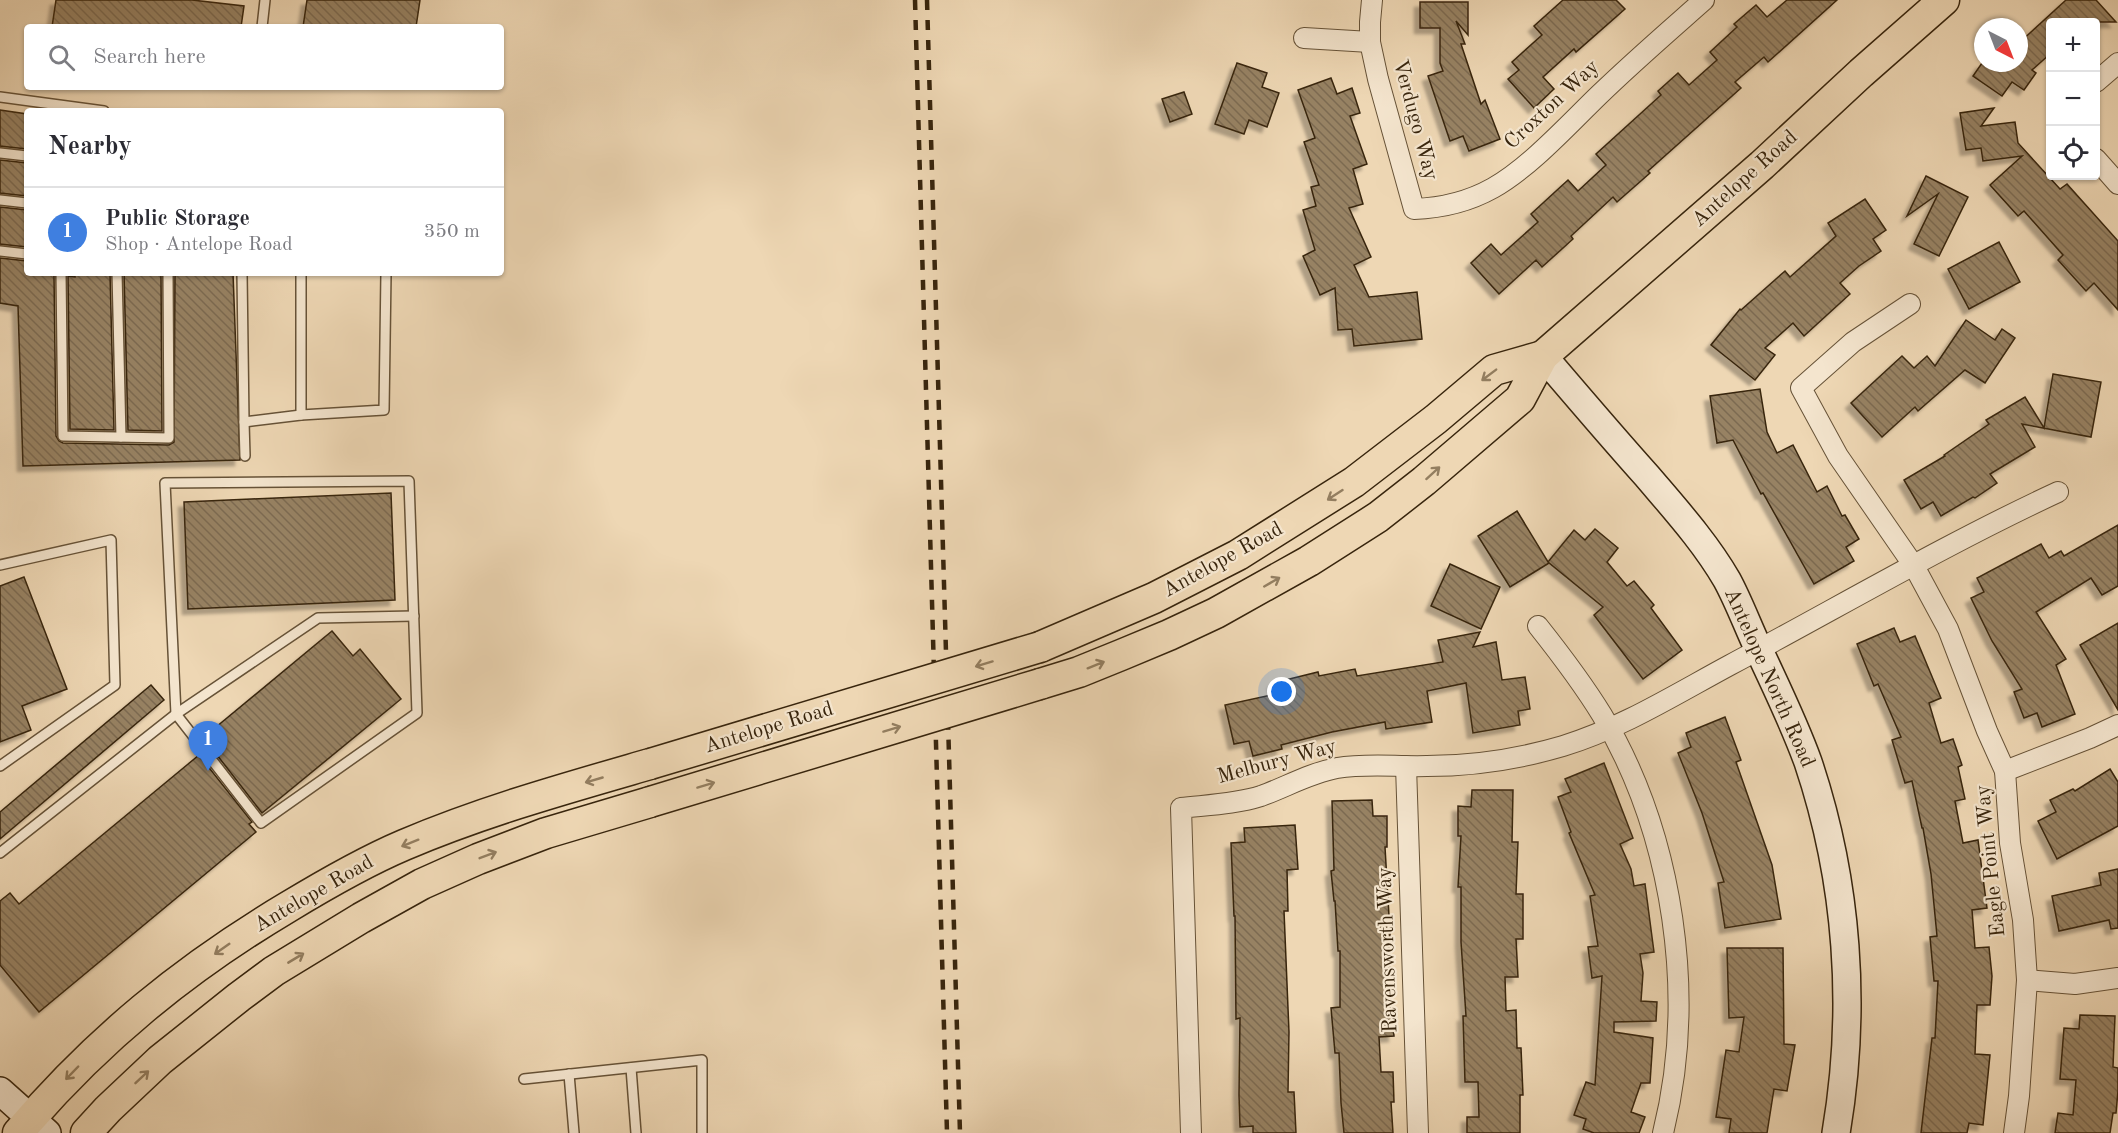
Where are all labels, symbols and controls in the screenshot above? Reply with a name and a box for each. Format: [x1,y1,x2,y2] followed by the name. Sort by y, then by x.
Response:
[1974,18,2028,72] north arrow
[2046,18,2100,180] map controls
[2046,18,2100,72] button: +
[24,24,504,90] search box
[45,41,78,74] icon: search
[93,46,206,68] text: Search here
[1501,56,1603,154] street label: Croxton Way
[1389,57,1441,183] street label: Verdugo Way
[2046,72,2100,126] button: −
[1688,126,1802,232] street label: Antelope Road
[2046,126,2100,180] button: locate
[48,134,132,160] text: Nearby
[105,208,250,230] text: Public Storage
[62,222,73,242] text: 1
[424,222,480,242] text: 350 m
[105,235,293,255] text: Shop · Antelope Road
[1481,369,1497,382] one-way arrow
[1425,466,1440,480] one-way arrow
[1327,489,1344,501] one-way arrow
[1159,518,1287,602] street label: Antelope Road
[1263,576,1280,588] one-way arrow
[1720,585,1818,771] street label: Antelope North Road
[975,659,994,670] one-way arrow
[1086,659,1104,670] one-way arrow
[1267,677,1296,706] your location
[702,698,836,758] street label: Antelope Road
[188,722,228,771] pin: 1
[882,723,901,734] one-way arrow
[1215,736,1339,788] street label: Melbury Way
[585,775,604,786] one-way arrow
[696,779,715,790] one-way arrow
[1973,784,2009,938] street label: Eagle Point Way
[401,838,419,849] one-way arrow
[478,849,497,860] one-way arrow
[251,851,377,937] street label: Antelope Road
[1375,867,1401,1033] street label: Ravensworth Way
[214,943,230,955] one-way arrow
[287,951,304,963] one-way arrow
[65,1065,79,1080] one-way arrow
[135,1070,150,1084] one-way arrow

